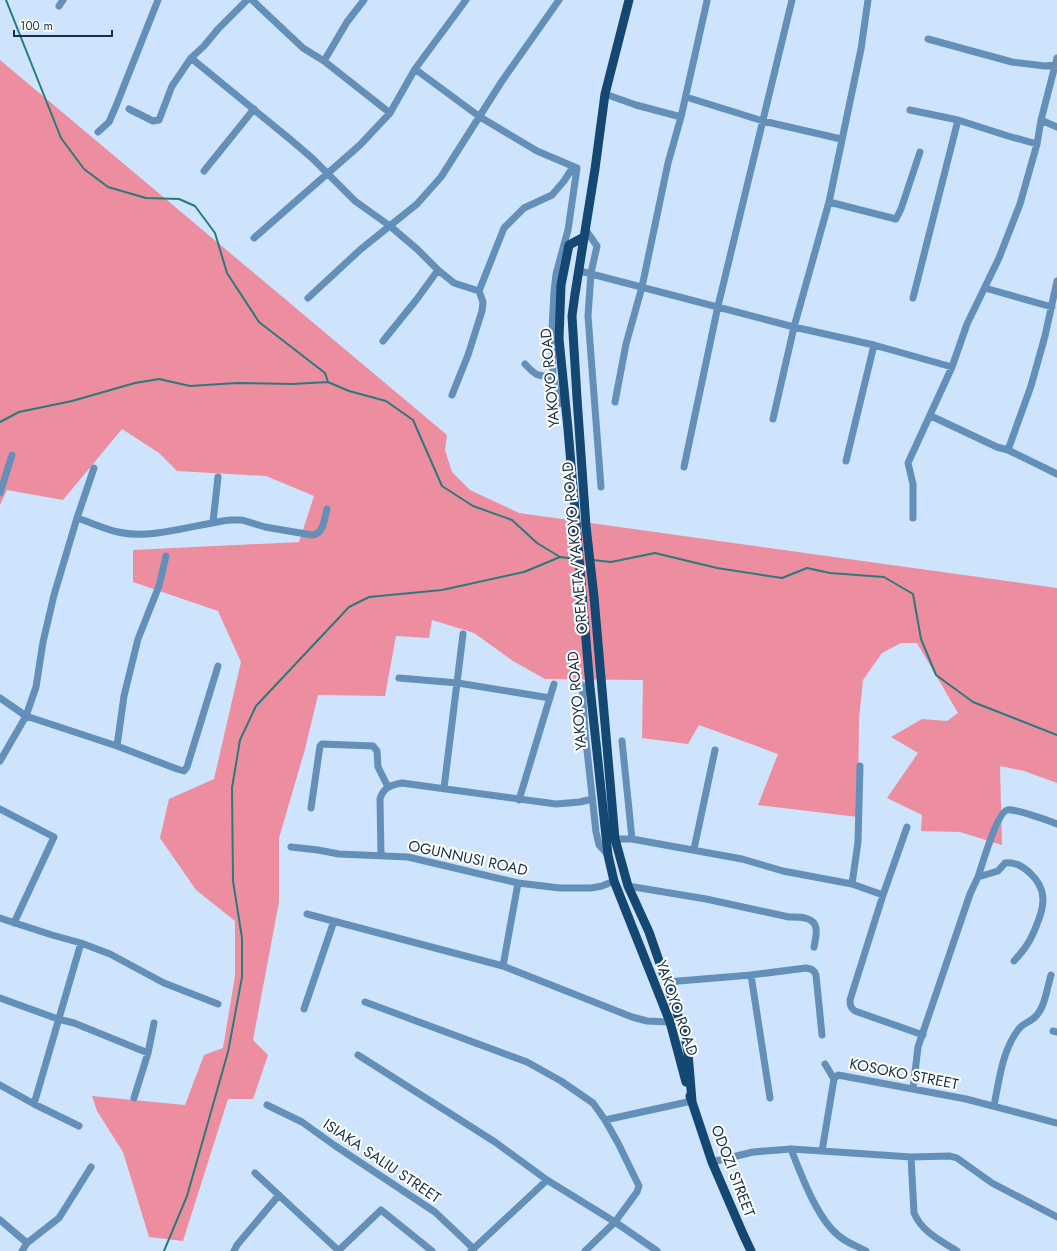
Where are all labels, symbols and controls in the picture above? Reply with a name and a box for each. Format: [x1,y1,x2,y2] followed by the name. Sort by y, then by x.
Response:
[14,12,112,38] scale bar
[20,17,53,35] text: 100 m
[535,327,565,429] street label: YAKOYO ROAD
[557,461,593,635] street label: OREMETA/YAKOYO ROAD
[562,650,592,752] street label: YAKOYO ROAD
[406,835,530,881] street label: OGUNNUSI ROAD
[650,957,704,1059] street label: YAKOYO ROAD
[848,1053,960,1095] street label: KOSOKO STREET
[319,1113,445,1209] street label: ISIAKA SALIU STREET
[705,1122,761,1220] street label: ODOZI STREET

